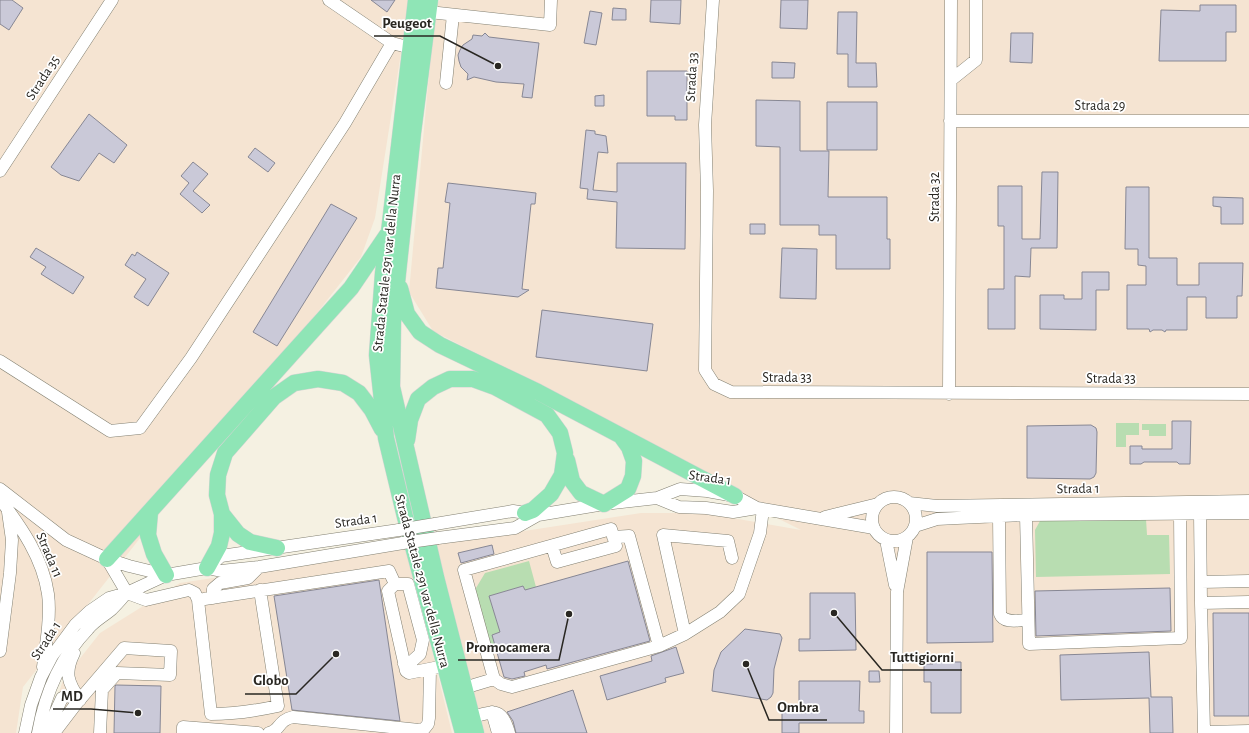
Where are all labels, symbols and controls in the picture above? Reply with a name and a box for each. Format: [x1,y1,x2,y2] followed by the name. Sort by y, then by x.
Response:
[374,9,440,36] callout: Peugeot
[382,16,432,31] text: Peugeot
[684,52,700,102] street label: Strada 33
[24,53,62,103] street label: Strada 35
[1075,99,1125,113] street label: Strada 29
[928,172,942,222] street label: Strada 32
[371,173,403,353] street label: Strada Statale 291 var della Nurra
[762,371,812,385] street label: Strada 33
[1086,372,1136,386] street label: Strada 33
[688,468,732,488] street label: Strada 1
[1056,482,1100,496] street label: Strada 1
[392,493,452,670] street label: Strada Statale 291 var della Nurra
[334,511,378,531] street label: Strada 1
[33,530,65,580] street label: Strada 11
[28,619,64,663] street label: Strada 1
[458,633,559,660] callout: Promocamera
[466,640,550,655] text: Promocamera
[882,643,962,670] callout: Tuttigiorni
[890,650,954,665] text: Tuttigiorni
[245,667,296,694] callout: Globo
[253,673,289,688] text: Globo
[53,682,91,709] callout: MD
[61,689,83,704] text: MD
[769,693,827,720] callout: Ombra
[777,700,819,715] text: Ombra

